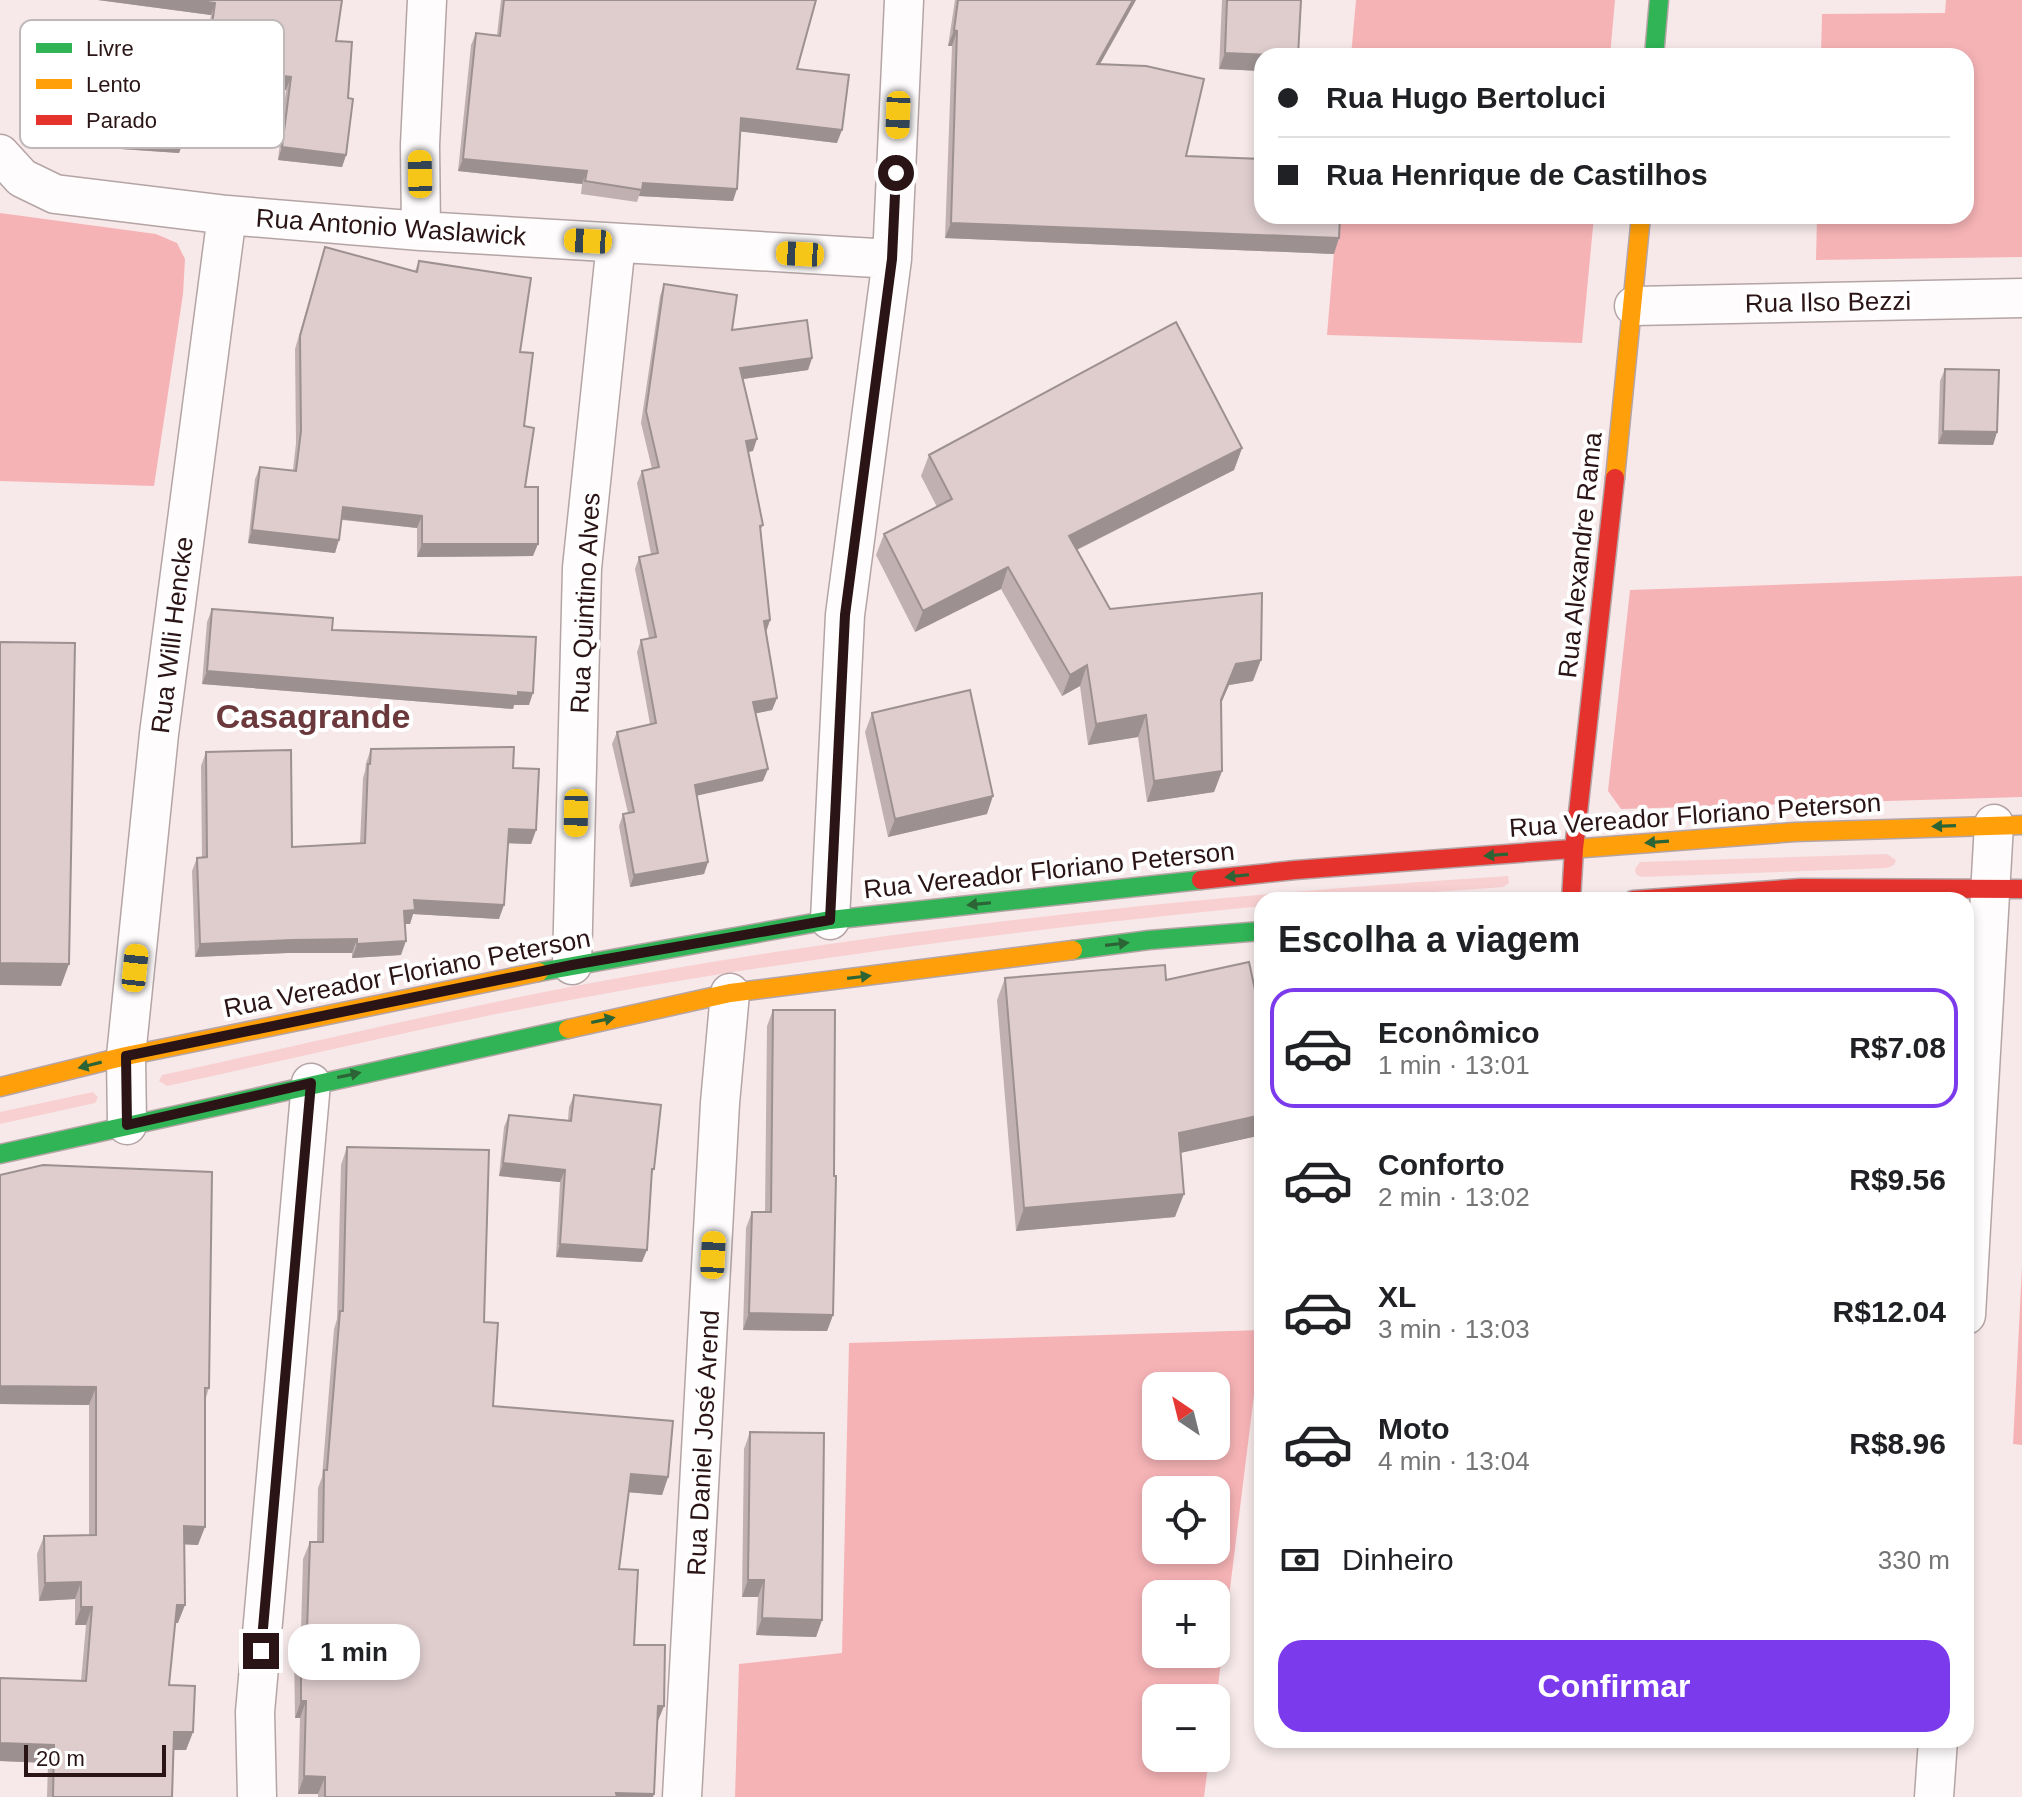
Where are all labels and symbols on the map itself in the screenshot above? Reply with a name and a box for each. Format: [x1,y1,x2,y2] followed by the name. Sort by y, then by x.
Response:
[20,20,284,148] legend
[86,36,134,61] text: Livre
[86,72,141,97] text: Lento
[885,91,911,139] car
[86,108,157,133] text: Parado
[408,150,432,198] car
[878,155,914,191] route start
[255,203,528,251] street label: Rua Antonio Waslawick
[563,228,613,254] car
[775,241,825,267] car
[1745,286,1911,318] street label: Rua Ilso Bezzi
[1552,430,1608,679] street label: Rua Alexandre Rama
[564,492,606,714] street label: Rua Quintino Alves
[145,535,199,735] street label: Rua Willi Hencke
[216,697,410,735] district label: Casagrande
[1508,787,1882,843] street label: Rua Vereador Floriano Peterson
[564,789,588,837] car
[1931,820,1956,833] one-way arrow
[862,836,1236,904] street label: Rua Vereador Floriano Peterson
[1644,836,1669,849] one-way arrow
[1483,849,1508,862] one-way arrow
[1224,870,1249,883] one-way arrow
[966,898,991,911] one-way arrow
[221,923,593,1023] street label: Rua Vereador Floriano Peterson
[1105,937,1130,950] one-way arrow
[121,943,149,993] car
[847,970,872,983] one-way arrow
[591,1013,616,1026] one-way arrow
[77,1060,102,1072] one-way arrow
[337,1068,362,1081] one-way arrow
[700,1230,726,1280] car
[681,1309,725,1577] street label: Rua Daniel José Arend
[1142,1372,1230,1460] north arrow
[289,1623,421,1679] callout: 1 min
[243,1633,279,1669] route end
[24,1741,166,1777] scale bar

